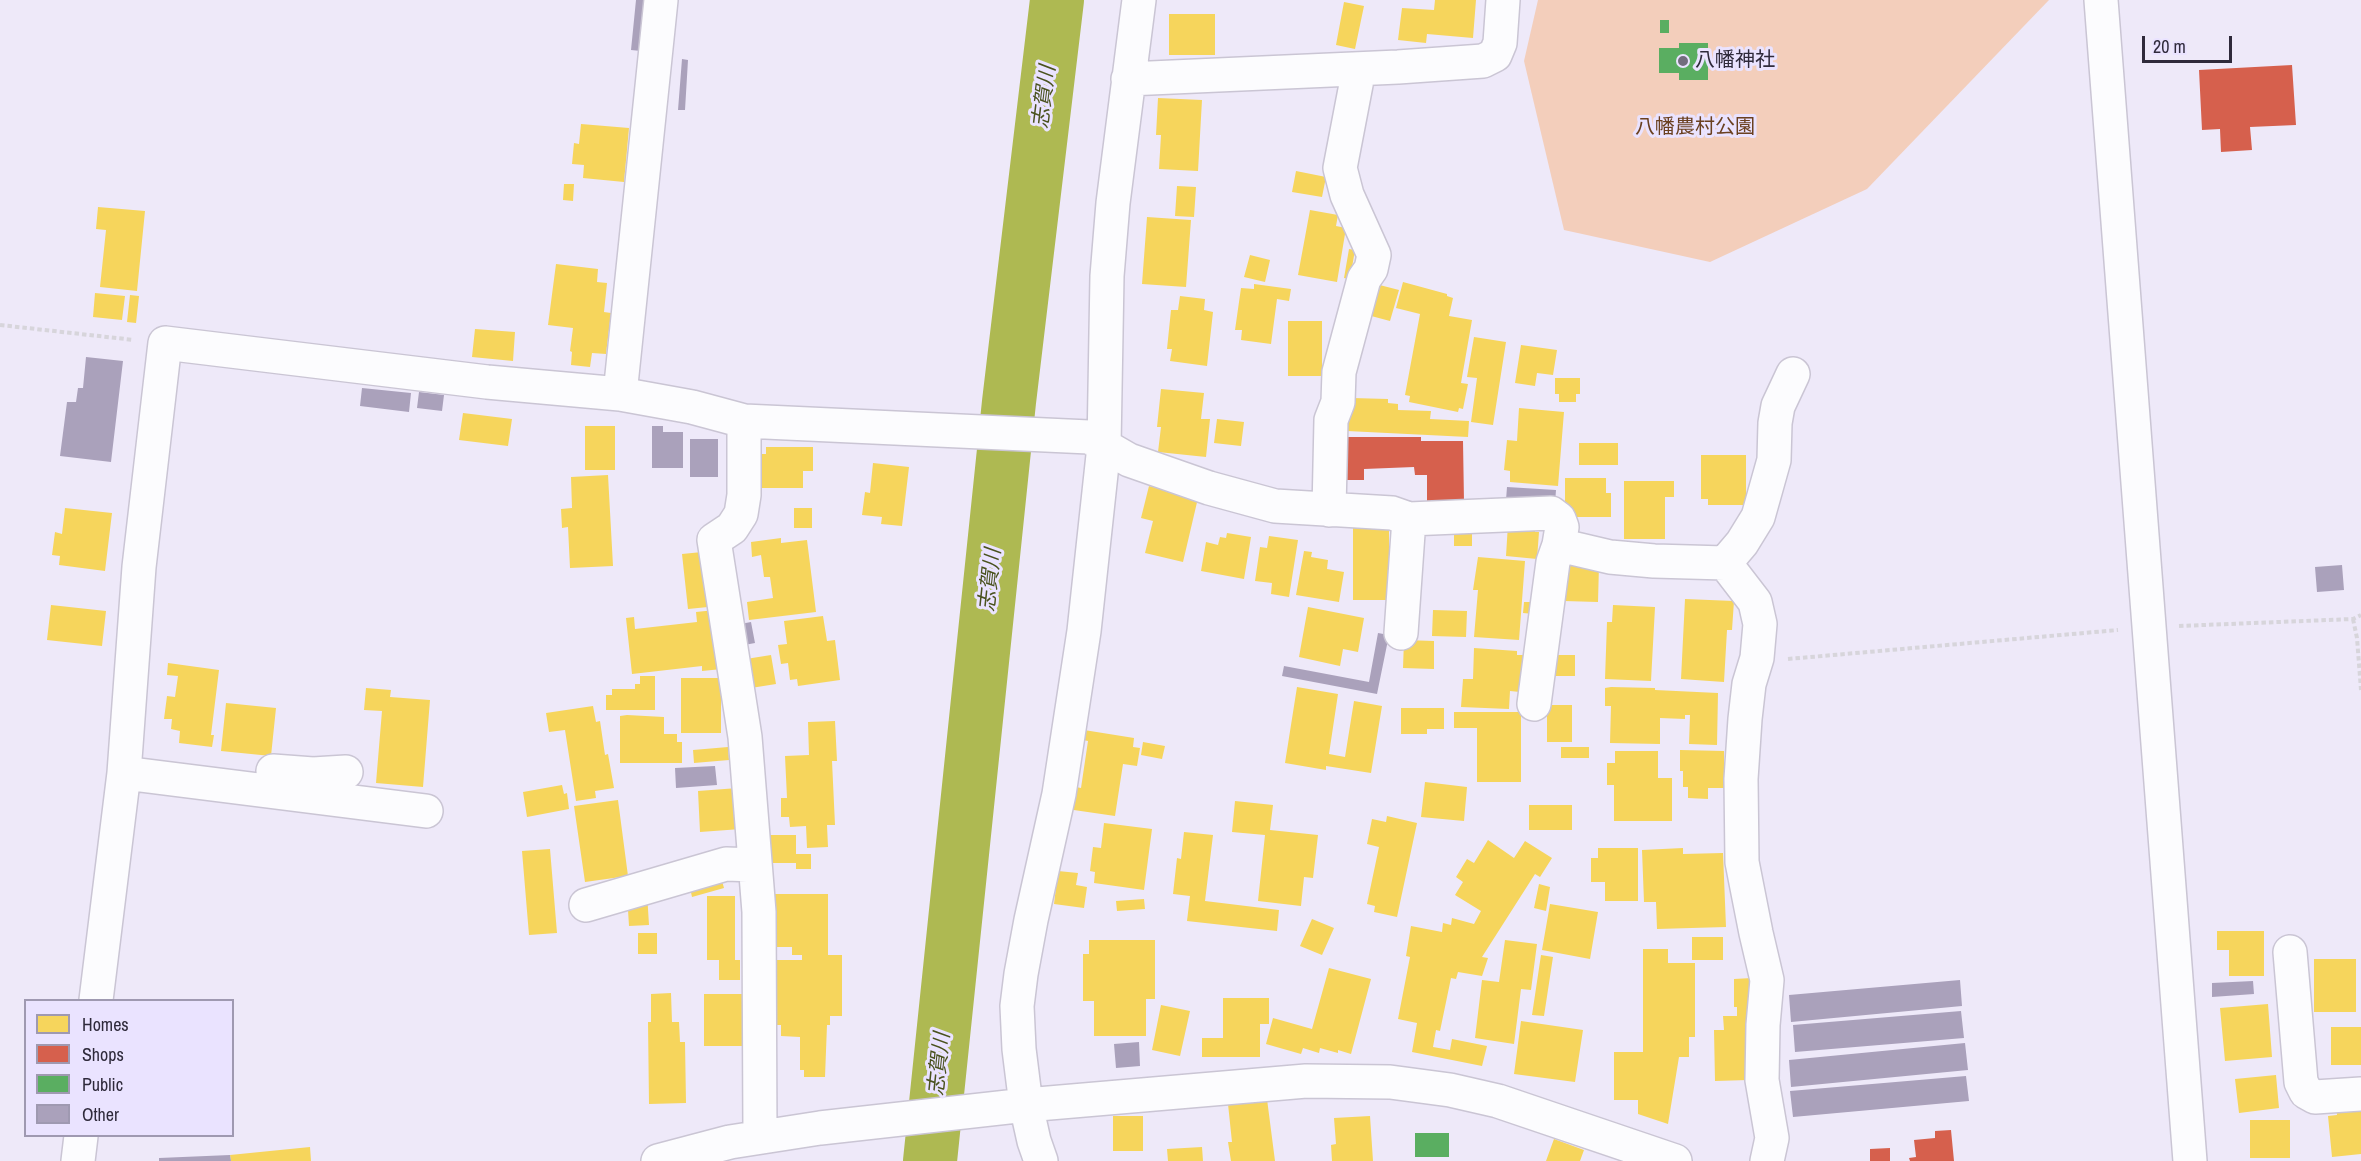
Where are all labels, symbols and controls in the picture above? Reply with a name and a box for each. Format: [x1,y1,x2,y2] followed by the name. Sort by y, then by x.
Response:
[2145,24,2235,62] scale bar
[2153,34,2186,59] text: 20 m
[1695,49,1775,73] place label: 八幡神社
[1676,54,1690,68] marker: 八幡神社
[1029,64,1061,130] water label: 志賀川
[1635,116,1755,140] park label: 八幡農村公園
[975,547,1007,613] water label: 志賀川
[24,999,234,1137] legend
[82,1012,129,1037] text: Homes
[924,1031,956,1097] water label: 志賀川
[82,1042,124,1067] text: Shops
[82,1072,123,1097] text: Public
[82,1102,119,1127] text: Other

